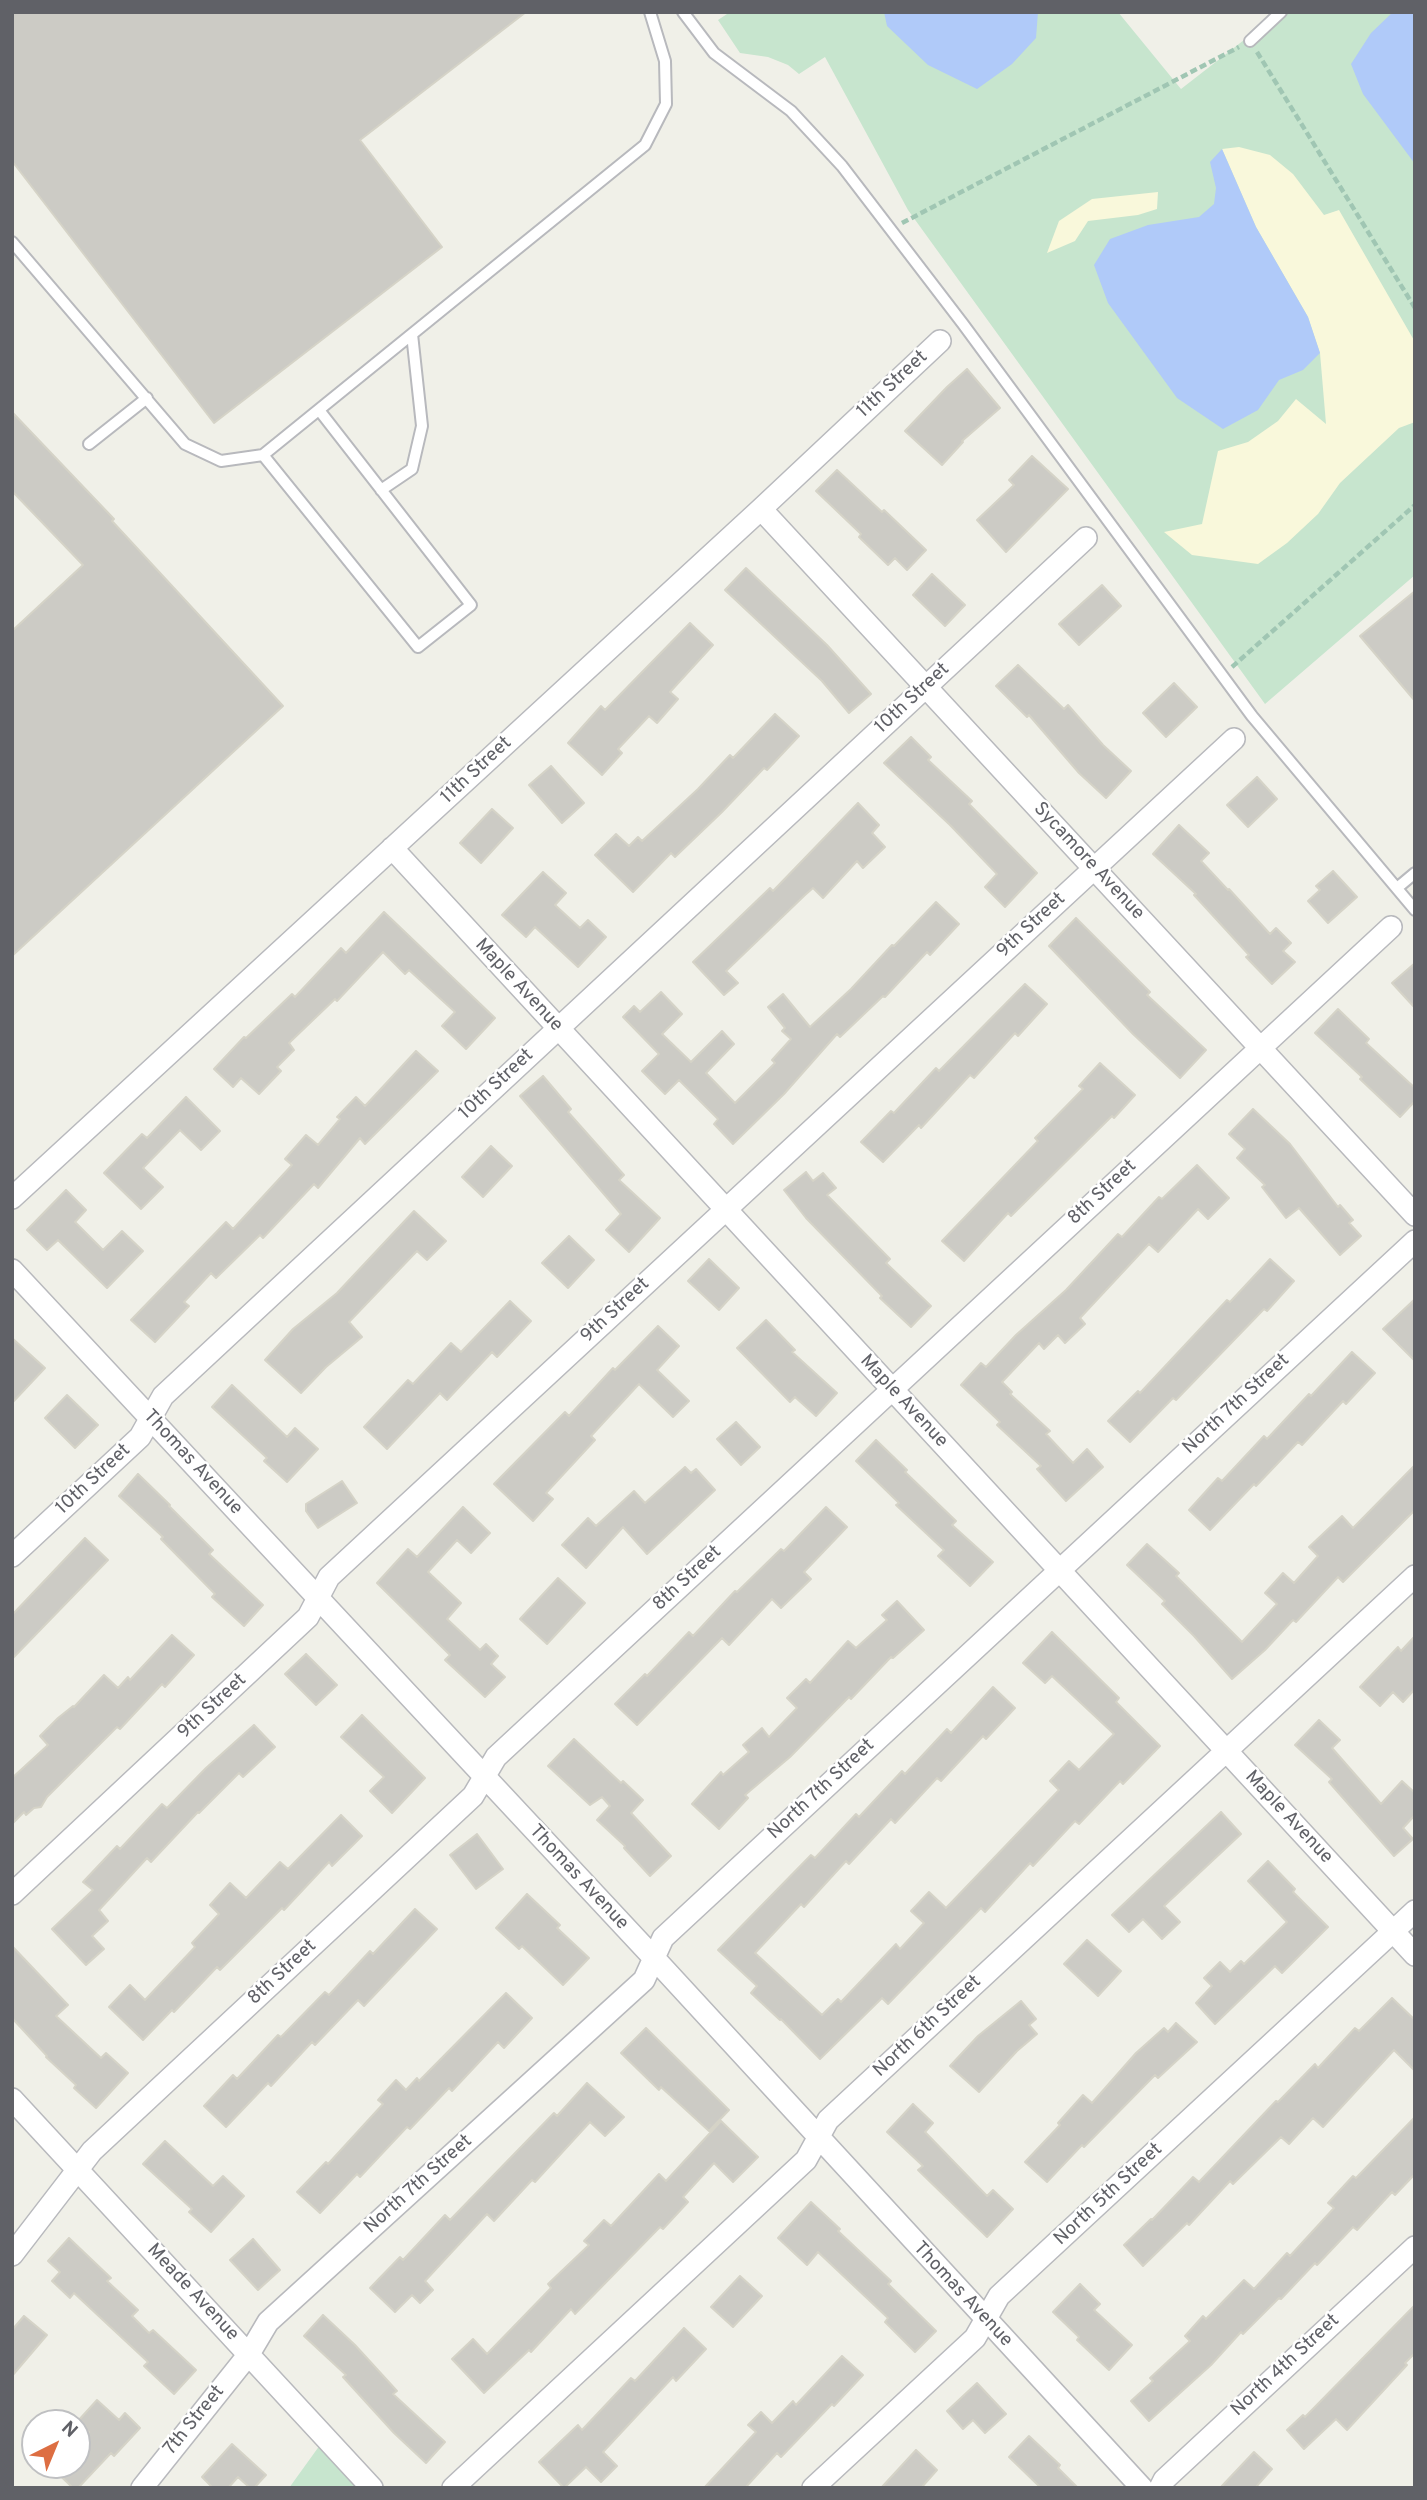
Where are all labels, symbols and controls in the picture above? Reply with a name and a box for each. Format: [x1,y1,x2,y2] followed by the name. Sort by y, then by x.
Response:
[853,347,933,423] street label: 11th Street
[871,659,955,739] street label: 10th Street
[437,733,517,809] street label: 11th Street
[1028,798,1148,926] street label: Sycamore Avenue
[993,888,1071,964] street label: 9th Street
[469,935,567,1037] street label: Maple Avenue
[455,1045,539,1125] street label: 10th Street
[1064,1155,1142,1231] street label: 8th Street
[577,1273,655,1349] street label: 9th Street
[1179,1350,1295,1460] street label: North 7th Street
[854,1351,952,1453] street label: Maple Avenue
[137,1406,247,1520] street label: Thomas Avenue
[52,1440,136,1520] street label: 10th Street
[649,1541,727,1617] street label: 8th Street
[174,1669,252,1745] street label: 9th Street
[764,1735,880,1845] street label: North 7th Street
[1239,1767,1337,1869] street label: Maple Avenue
[523,1821,633,1935] street label: Thomas Avenue
[244,1935,322,2011] street label: 8th Street
[869,1971,987,2083] street label: North 6th Street
[360,2131,478,2239] street label: North 7th Street
[1050,2139,1168,2251] street label: North 5th Street
[907,2238,1017,2352] street label: Thomas Avenue
[141,2240,243,2346] street label: Meade Avenue
[1227,2310,1345,2422] street label: North 4th Street
[160,2381,230,2461] street label: 7th Street
[21,2409,91,2479] north arrow
[56,2417,82,2444] text: N

